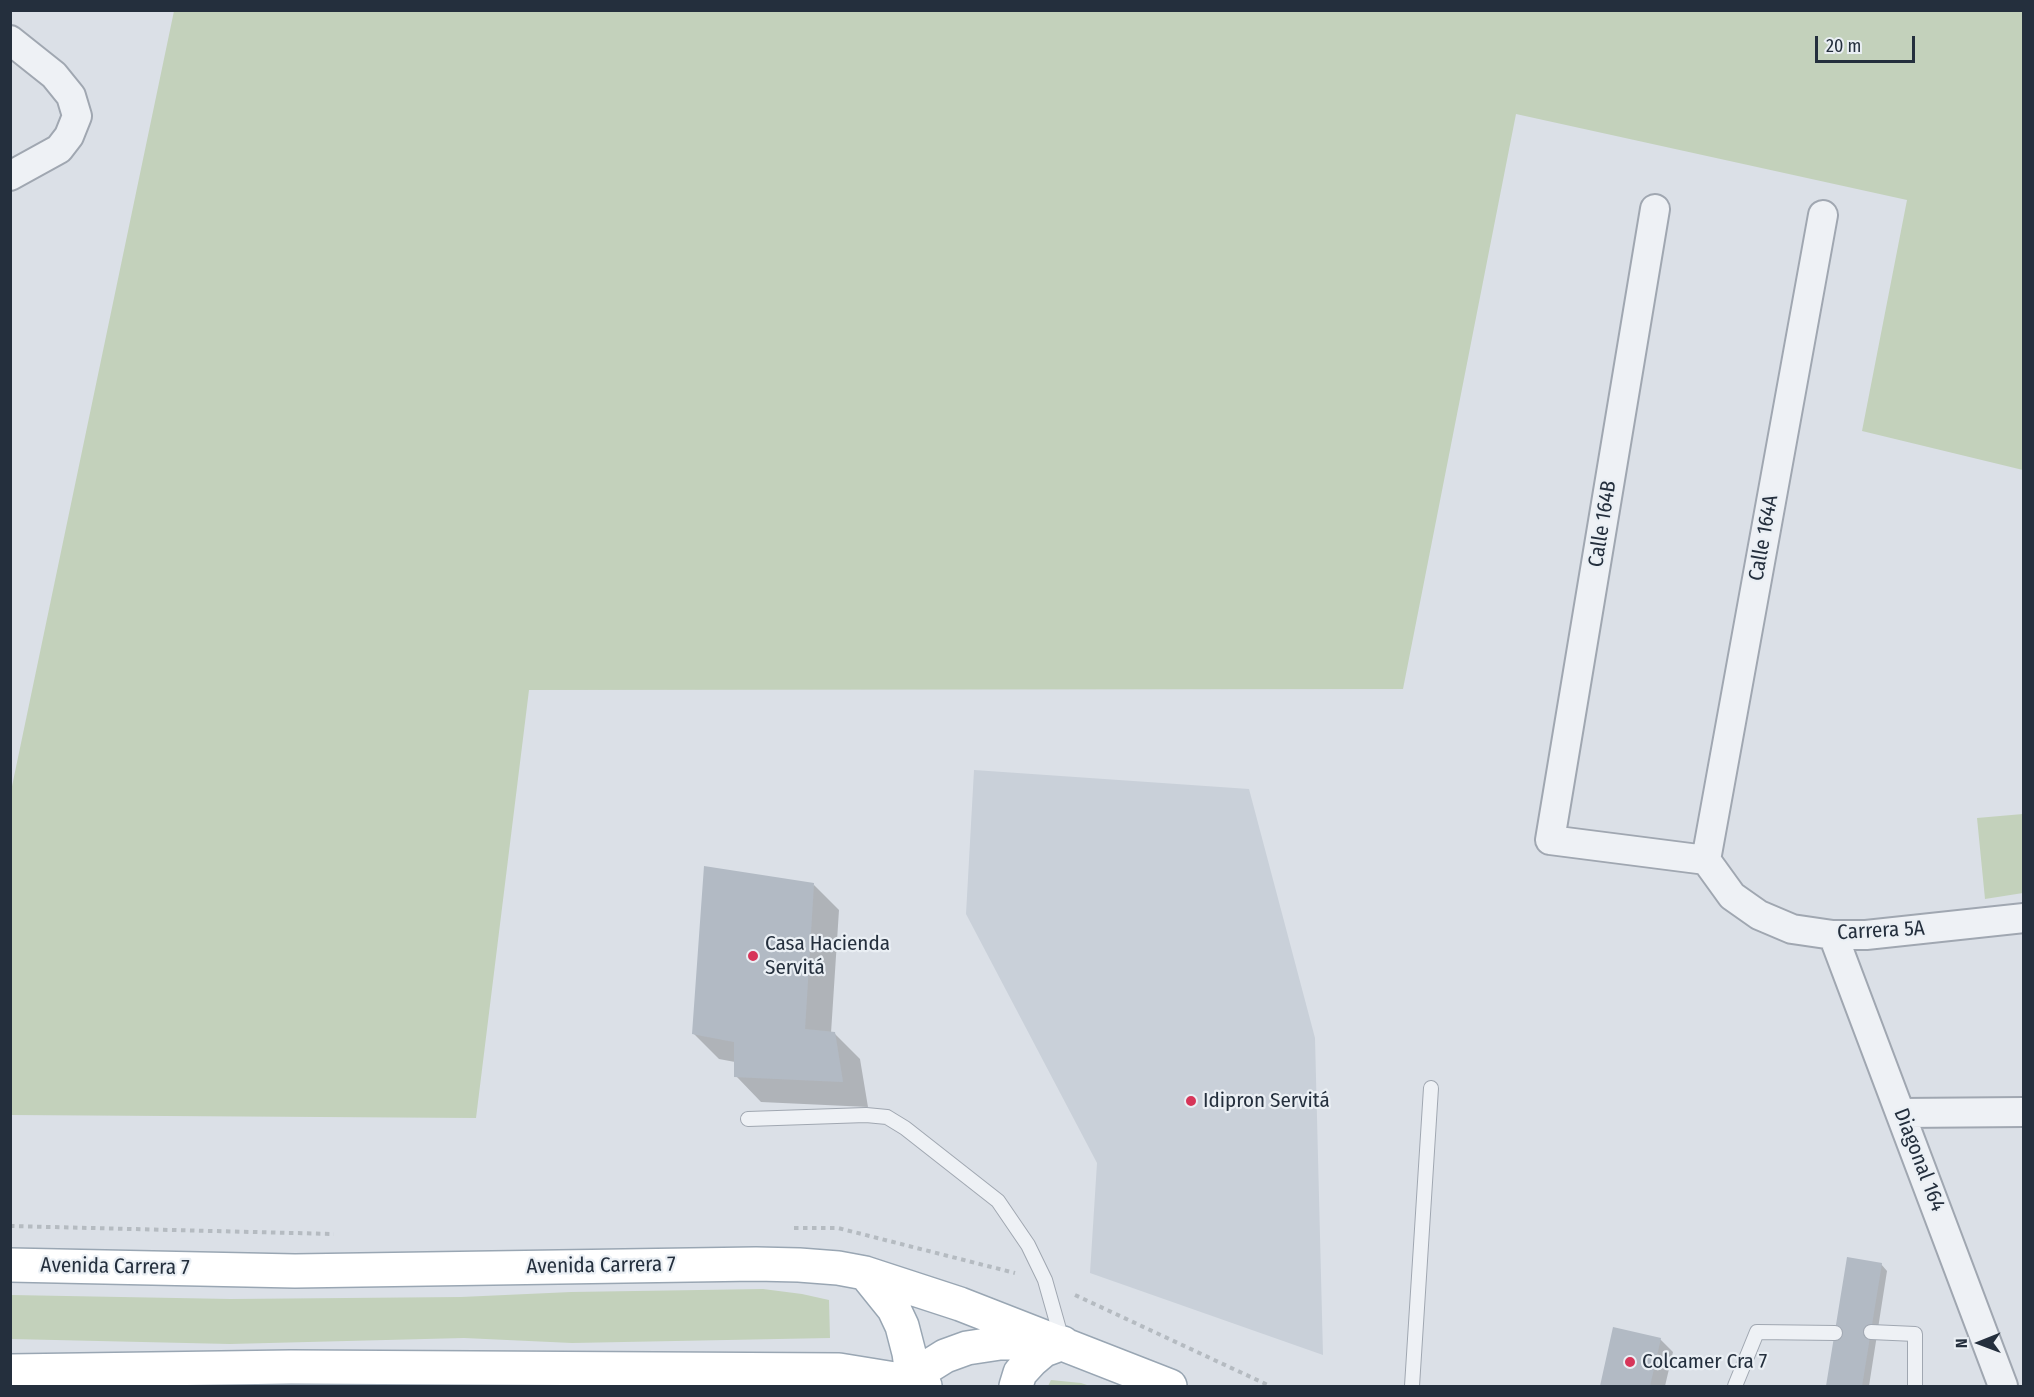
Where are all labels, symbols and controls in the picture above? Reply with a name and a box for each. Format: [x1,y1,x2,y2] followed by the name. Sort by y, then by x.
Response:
[1818,24,1918,62] scale bar
[1826,35,1861,57] text: 20 m
[1584,479,1622,569] street label: Calle 164B
[1744,493,1784,583] street label: Calle 164A
[1837,916,1925,946] street label: Carrera 5A
[765,931,890,981] place label: Casa Hacienda Servitá
[746,949,760,963] marker: Casa Hacienda Servitá
[1203,1088,1330,1114] place label: Idipron Servitá
[1184,1094,1198,1108] marker: Idipron Servitá
[1888,1105,1950,1215] street label: Diagonal 164
[526,1252,676,1280] street label: Avenida Carrera 7
[40,1253,190,1281] street label: Avenida Carrera 7
[1950,1313,2010,1373] north arrow
[1952,1338,1971,1348] text: N
[1642,1349,1767,1375] place label: Colcamer Cra 7
[1623,1355,1637,1369] marker: Colcamer Cra 7

